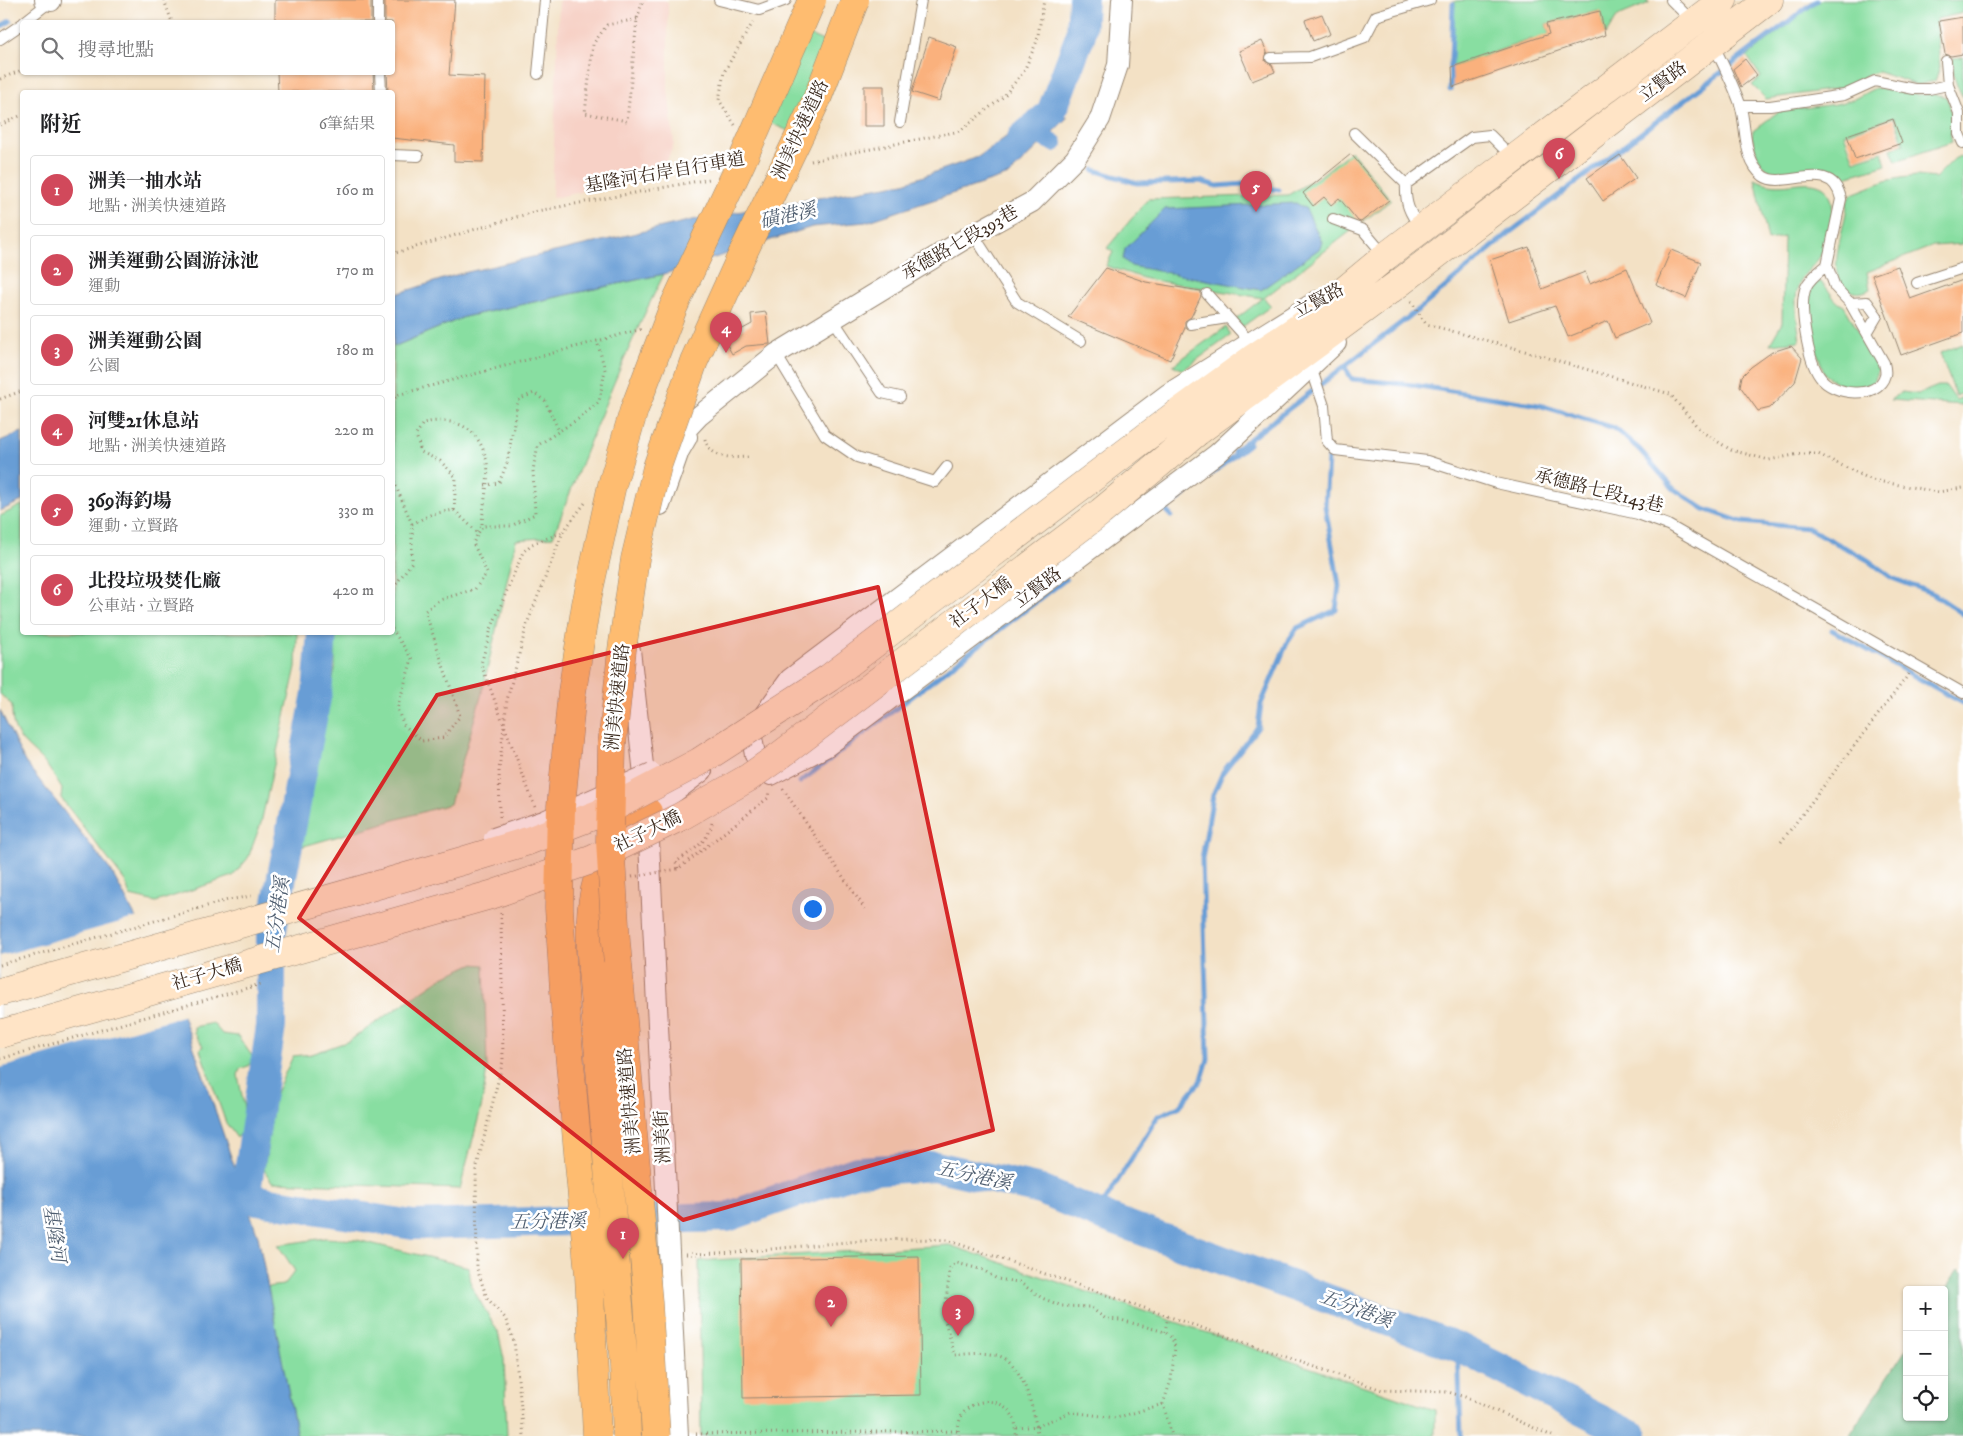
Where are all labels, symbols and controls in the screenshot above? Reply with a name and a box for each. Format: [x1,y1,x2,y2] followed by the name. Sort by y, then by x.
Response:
[20,20,395,75] search box
[38,34,66,62] icon: search
[78,39,154,62] text: 搜尋地點
[1635,57,1691,107] street label: 立賢路
[768,76,834,184] street label: 洲美快速道路
[40,112,82,138] text: 附近
[319,114,375,134] text: 6筆結果
[1543,138,1575,179] pin: 6
[583,148,747,198] street label: 基隆河右岸自行車道
[88,170,202,193] text: 洲美一抽水站
[1240,171,1272,212] pin: 5
[54,180,60,200] text: 1
[336,180,374,200] text: 160 m
[88,196,227,216] text: 地點 · 洲美快速道路
[758,198,820,234] water label: 磺港溪
[898,201,1022,285] street label: 承德路七段393巷
[88,250,259,273] text: 洲美運動公園游泳池
[53,260,61,280] text: 2
[336,260,374,280] text: 170 m
[88,276,120,296] text: 運動
[1290,279,1348,323] street label: 立賢路
[710,312,742,353] pin: 4
[88,330,202,353] text: 洲美運動公園
[54,340,60,360] text: 3
[336,340,374,360] text: 180 m
[88,356,120,376] text: 公園
[88,410,199,433] text: 河雙21休息站
[52,420,62,440] text: 4
[334,420,374,440] text: 220 m
[88,436,227,456] text: 地點 · 洲美快速道路
[1532,464,1666,518] street label: 承德路七段143巷
[88,490,171,513] text: 369海釣場
[53,500,61,520] text: 5
[338,500,374,520] text: 330 m
[88,516,179,536] text: 運動 · 立賢路
[1010,563,1066,613] street label: 立賢路
[88,570,221,593] text: 北投垃圾焚化廠
[946,573,1016,633] street label: 社子大橋
[53,580,61,600] text: 6
[333,580,374,600] text: 420 m
[88,596,195,616] text: 公車站 · 立賢路
[601,642,635,752] street label: 洲美快速道路
[611,806,685,858] street label: 社子大橋
[261,874,295,954] water label: 五分港溪
[800,896,826,922] your location
[169,955,245,995] street label: 社子大橋
[614,1046,646,1156] street label: 洲美快速道路
[651,1109,675,1165] street label: 洲美街
[934,1157,1016,1196] water label: 五分港溪
[38,1204,70,1267] water label: 基隆河
[510,1210,588,1234] water label: 五分港溪
[607,1218,639,1259] pin: 1
[1316,1285,1398,1333] water label: 五分港溪
[815,1286,847,1327] pin: 2
[1903,1286,1948,1421] map controls
[1903,1286,1948,1331] button: +
[942,1295,974,1336] pin: 3
[1903,1331,1948,1376] button: −
[1903,1376,1948,1421] button: locate

